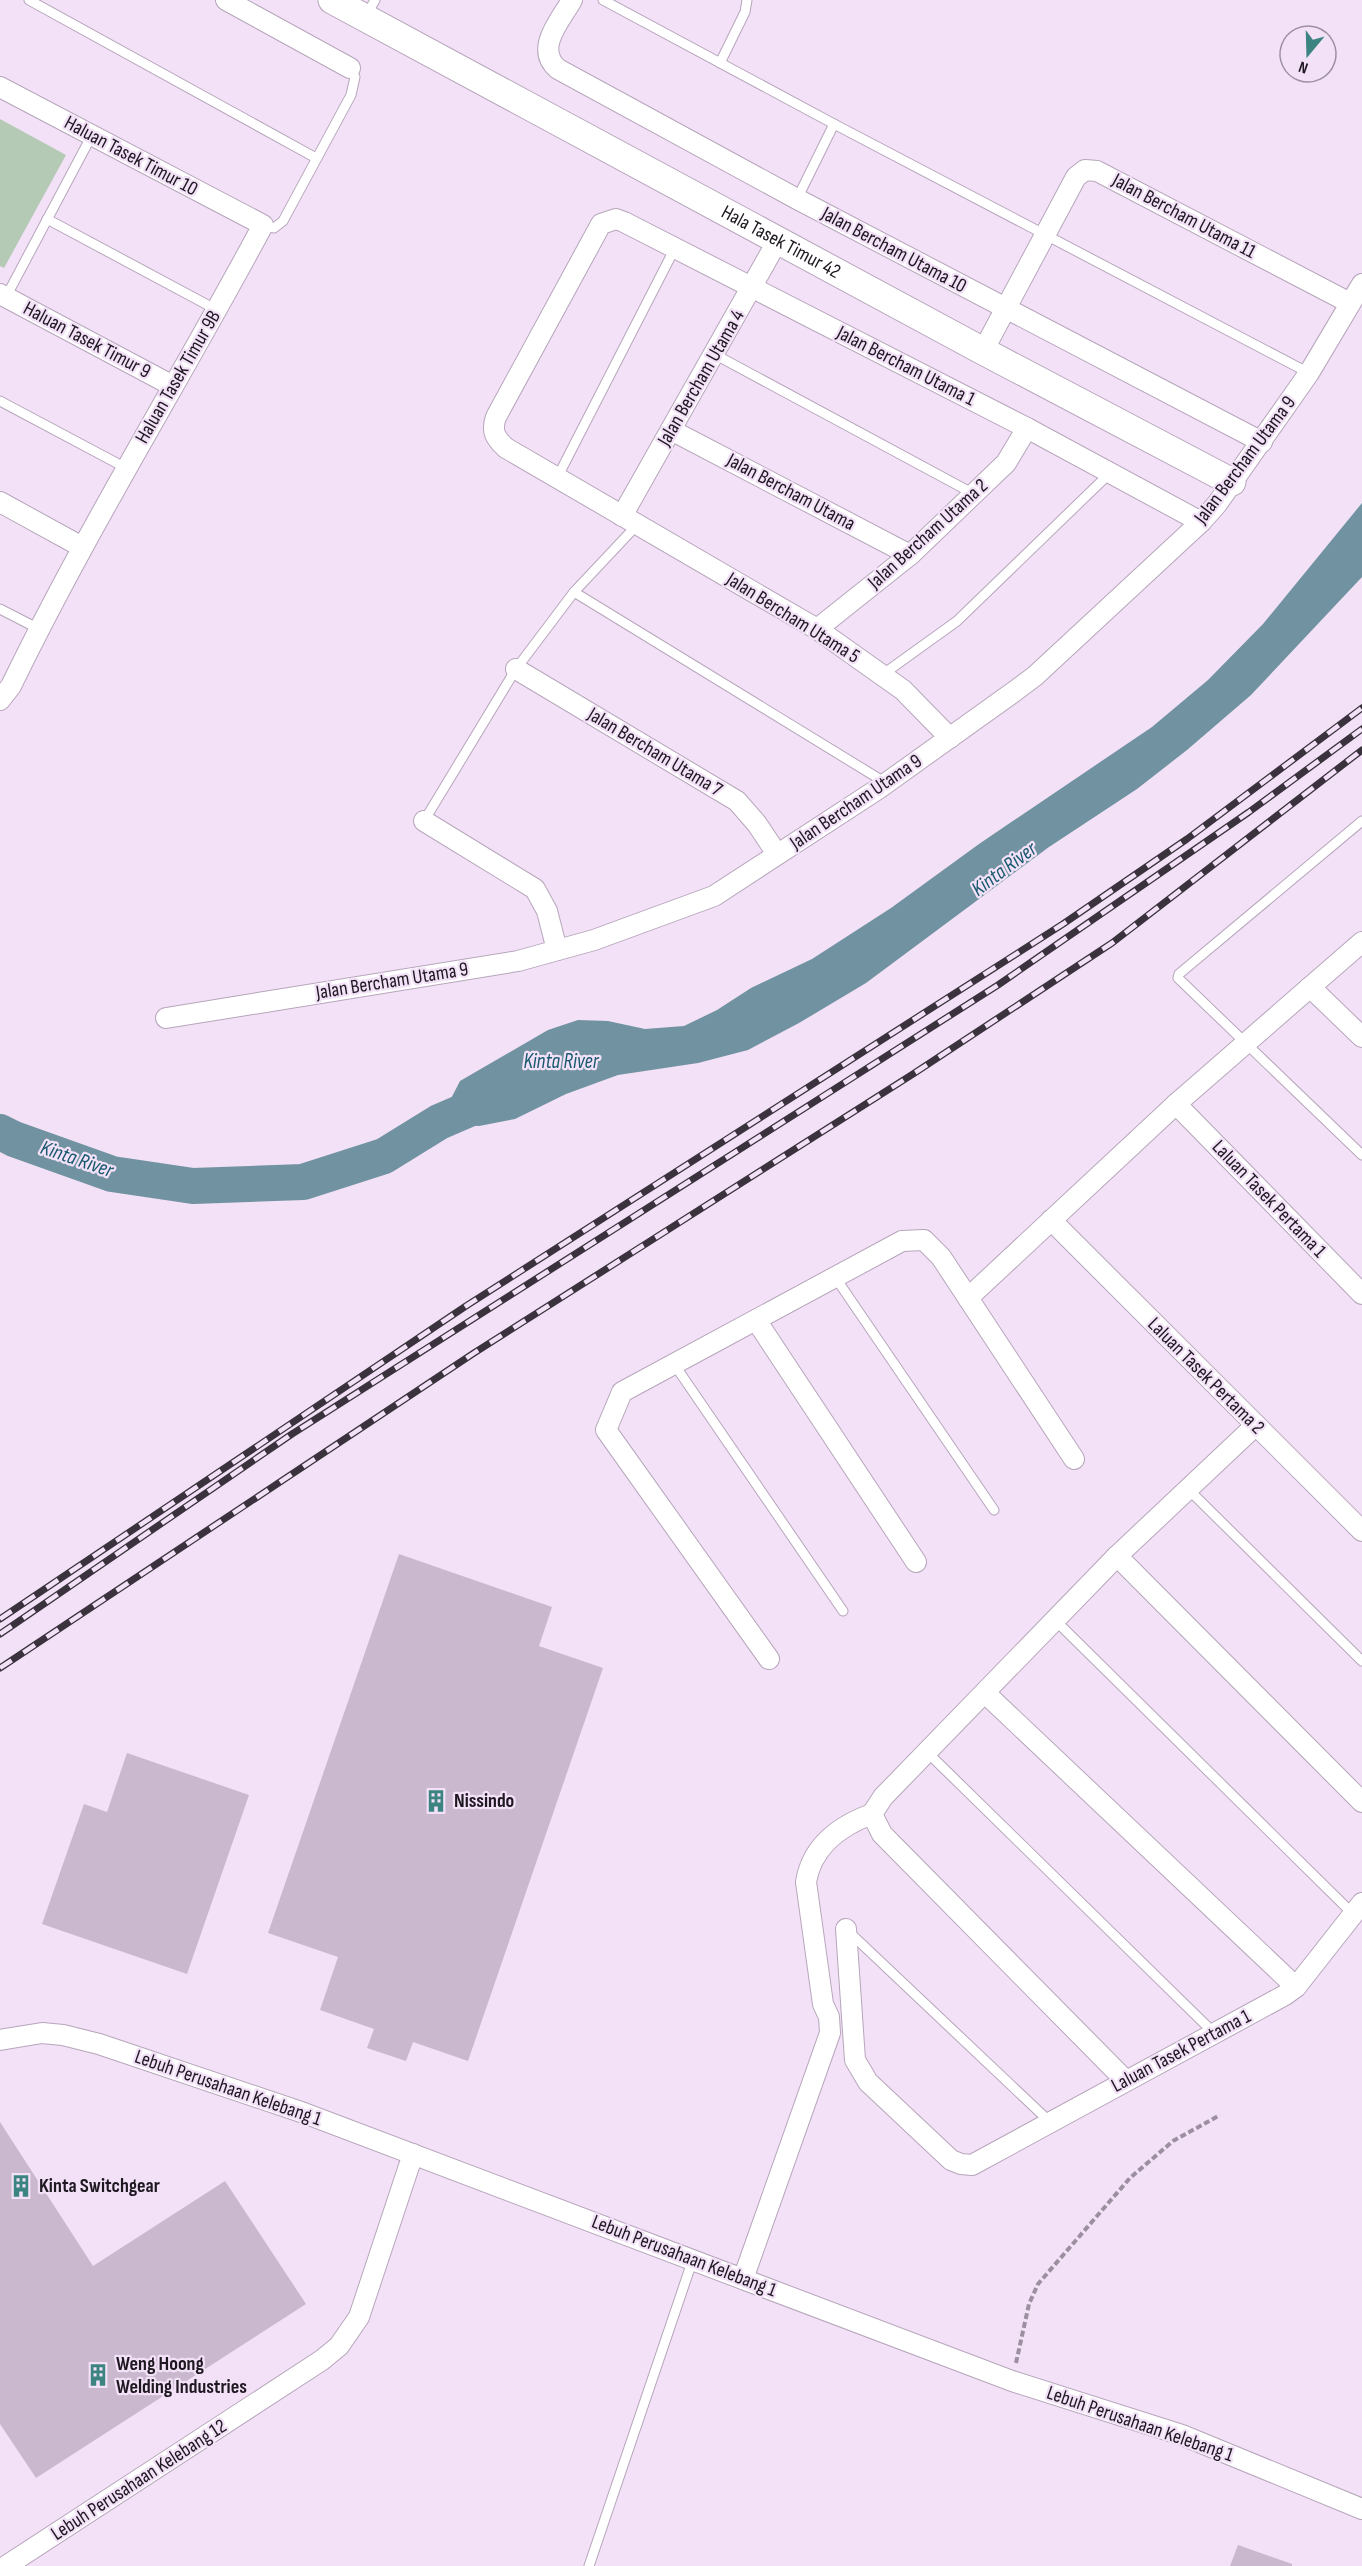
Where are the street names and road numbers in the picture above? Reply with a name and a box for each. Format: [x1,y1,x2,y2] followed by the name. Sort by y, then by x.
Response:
[60,111,202,201] street label: Haluan Tasek Timur 10
[1107,168,1260,264] street label: Jalan Bercham Utama 11
[717,200,845,284] street label: Hala Tasek Timur 42
[816,201,971,298] street label: Jalan Bercham Utama 10
[19,296,155,384] street label: Haluan Tasek Timur 9
[130,306,226,448] street label: Haluan Tasek Timur 9B
[652,306,750,451] street label: Jalan Bercham Utama 4
[832,320,979,411] street label: Jalan Bercham Utama 1
[1189,391,1301,529] street label: Jalan Bercham Utama 9
[722,448,859,536] street label: Jalan Bercham Utama
[862,474,993,595] street label: Jalan Bercham Utama 2
[721,567,864,669] street label: Jalan Bercham Utama 5
[582,702,727,802] street label: Jalan Bercham Utama 7
[785,749,926,856] street label: Jalan Bercham Utama 9
[313,957,470,1005] street label: Jalan Bercham Utama 9
[1207,1135,1331,1263] street label: Laluan Tasek Pertama 1
[1143,1313,1269,1439] street label: Laluan Tasek Pertama 2
[1107,2004,1255,2098] street label: Laluan Tasek Pertama 1
[131,2045,325,2131] street label: Lebuh Perusahaan Kelebang 1
[588,2210,780,2302] street label: Lebuh Perusahaan Kelebang 1
[1043,2381,1237,2467] street label: Lebuh Perusahaan Kelebang 1
[47,2414,231,2546] street label: Lebuh Perusahaan Kelebang 12

